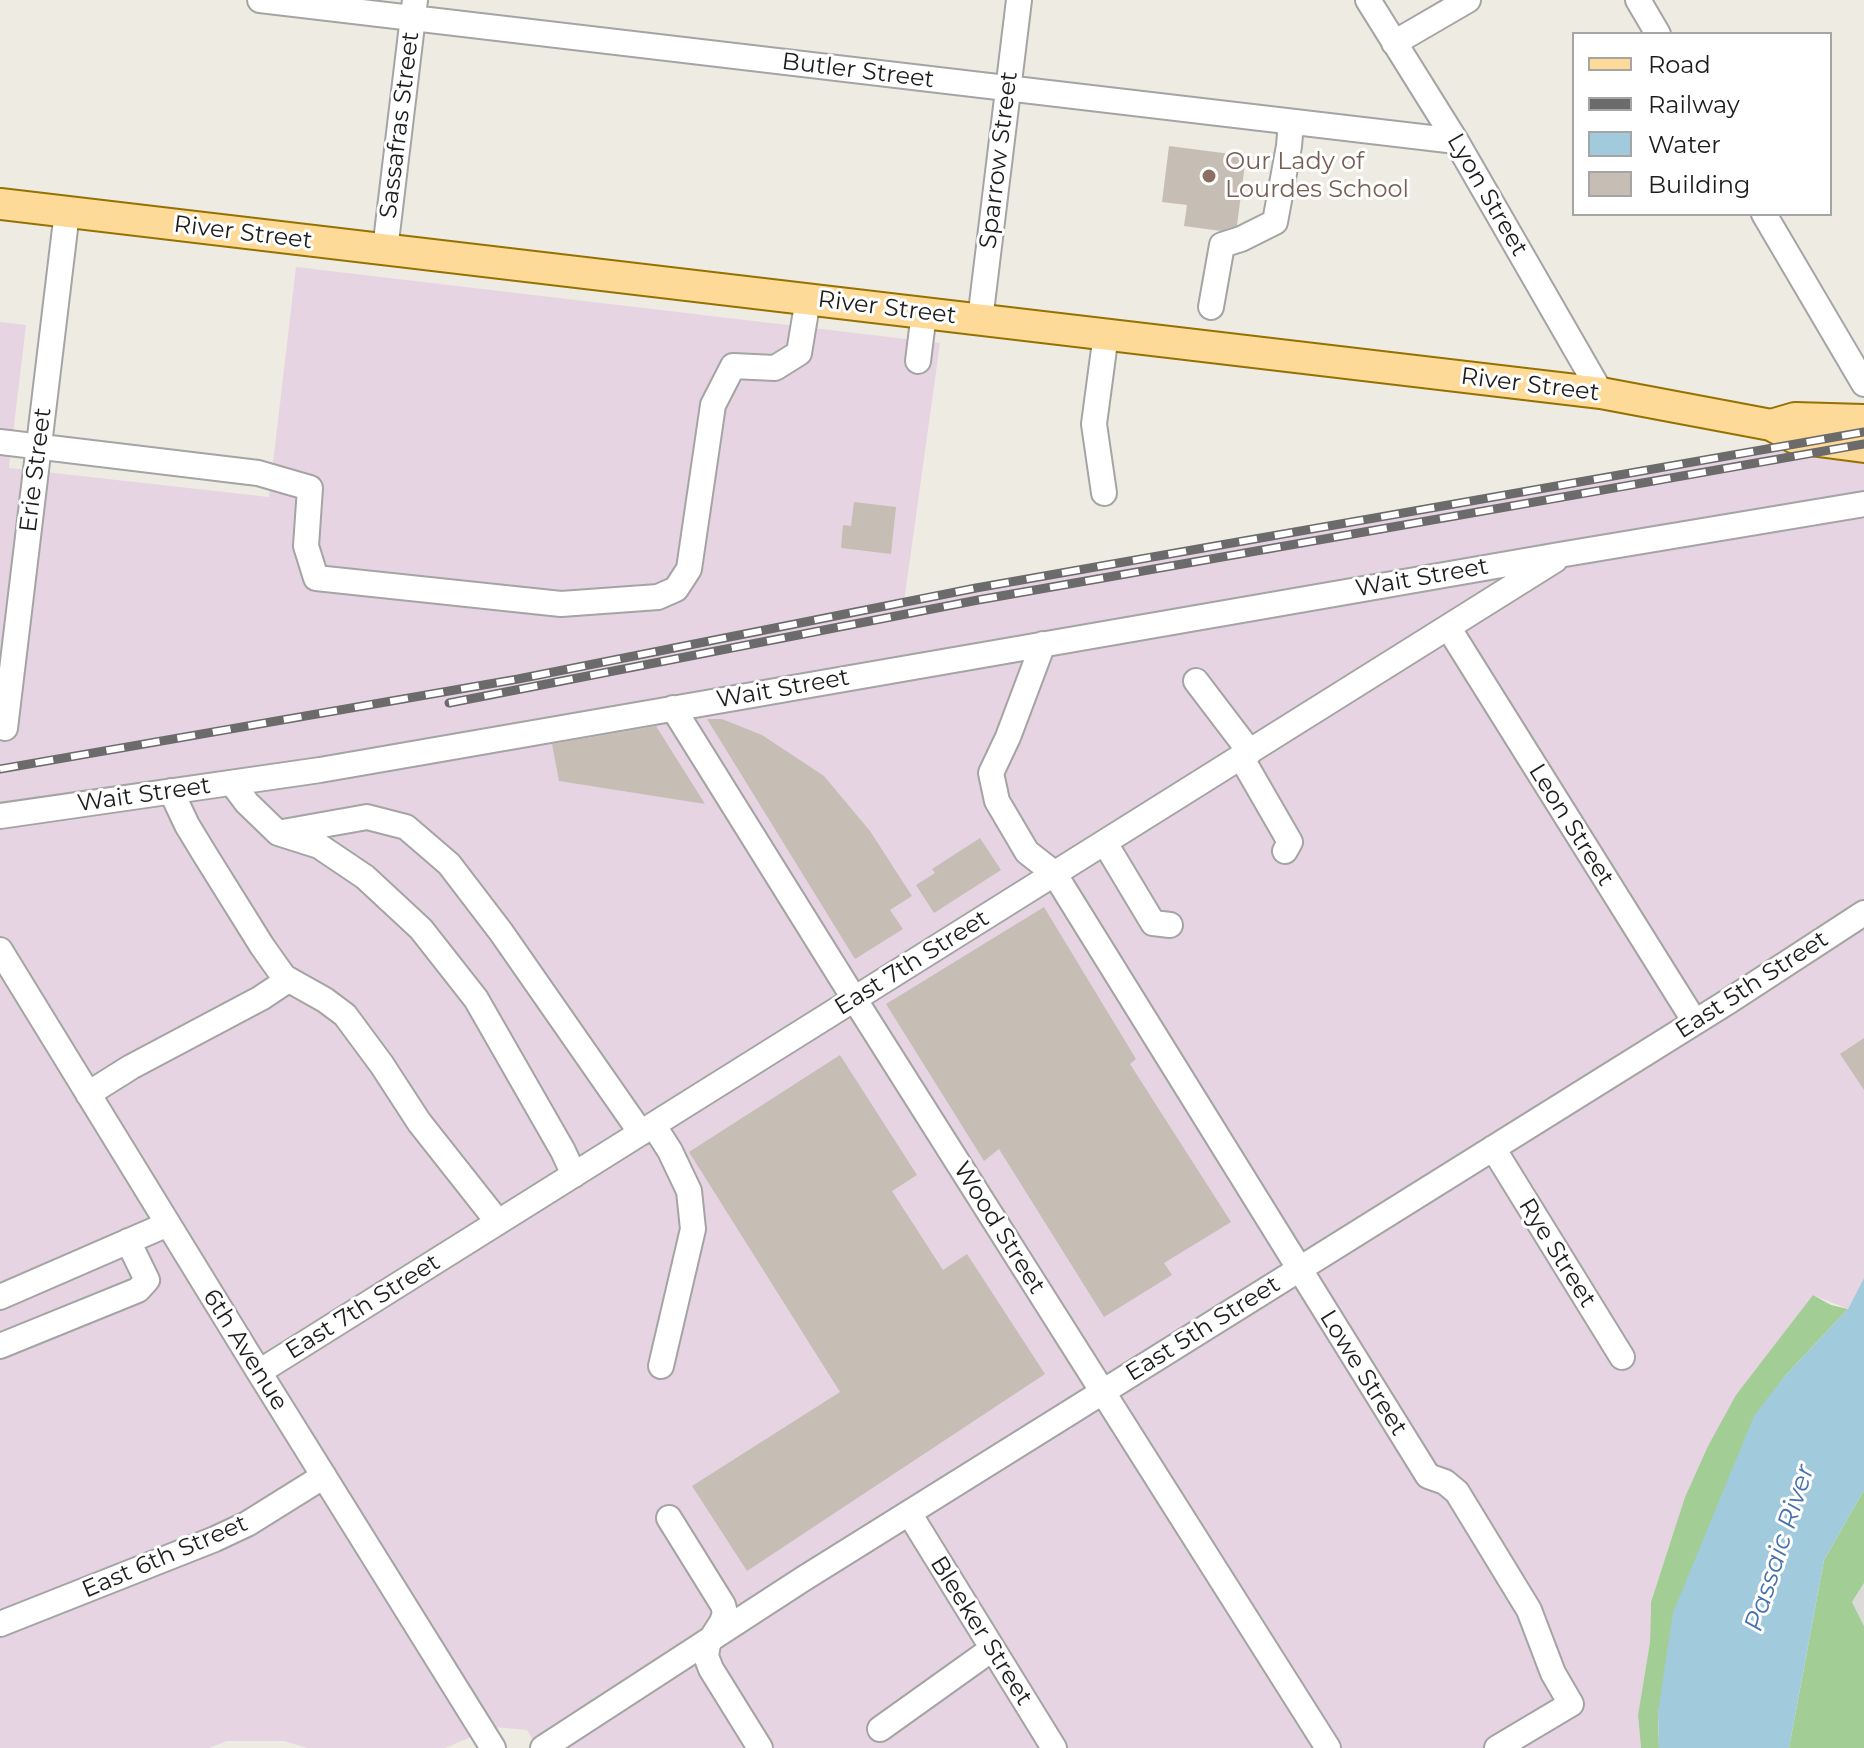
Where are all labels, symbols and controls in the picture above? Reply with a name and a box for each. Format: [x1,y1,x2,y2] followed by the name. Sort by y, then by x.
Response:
[374,30,426,220] street label: Sassafras Street
[1572,32,1832,216] legend
[780,47,936,95] street label: Butler Street
[1648,50,1711,79] text: Road
[974,70,1024,250] street label: Sparrow Street
[1648,90,1740,119] text: Railway
[1440,129,1534,261] street label: Lyon Street
[1648,130,1721,159] text: Water
[1225,148,1409,204] place label: Our Lady of Lourdes School
[1200,167,1218,185] marker: Our Lady of Lourdes School
[1648,170,1751,199] text: Building
[172,210,314,256] street label: River Street
[816,285,958,331] street label: River Street
[1459,362,1601,408] street label: River Street
[14,406,58,534] street label: Erie Street
[1353,552,1491,604] street label: Wait Street
[714,663,852,715] street label: Wait Street
[1522,759,1620,891] street label: Leon Street
[75,771,213,819] street label: Wait Street
[830,904,994,1022] street label: East 7th Street
[1670,925,1834,1045] street label: East 5th Street
[947,1157,1051,1299] street label: Wood Street
[1512,1193,1602,1313] street label: Rye Street
[281,1248,445,1366] street label: East 7th Street
[1121,1270,1285,1388] street label: East 5th Street
[196,1284,294,1416] street label: 6th Avenue
[1313,1305,1413,1441] street label: Lowe Street
[1738,1461,1822,1635] water label: Passaic River
[78,1509,252,1605] street label: East 6th Street
[924,1551,1038,1711] street label: Bleeker Street

